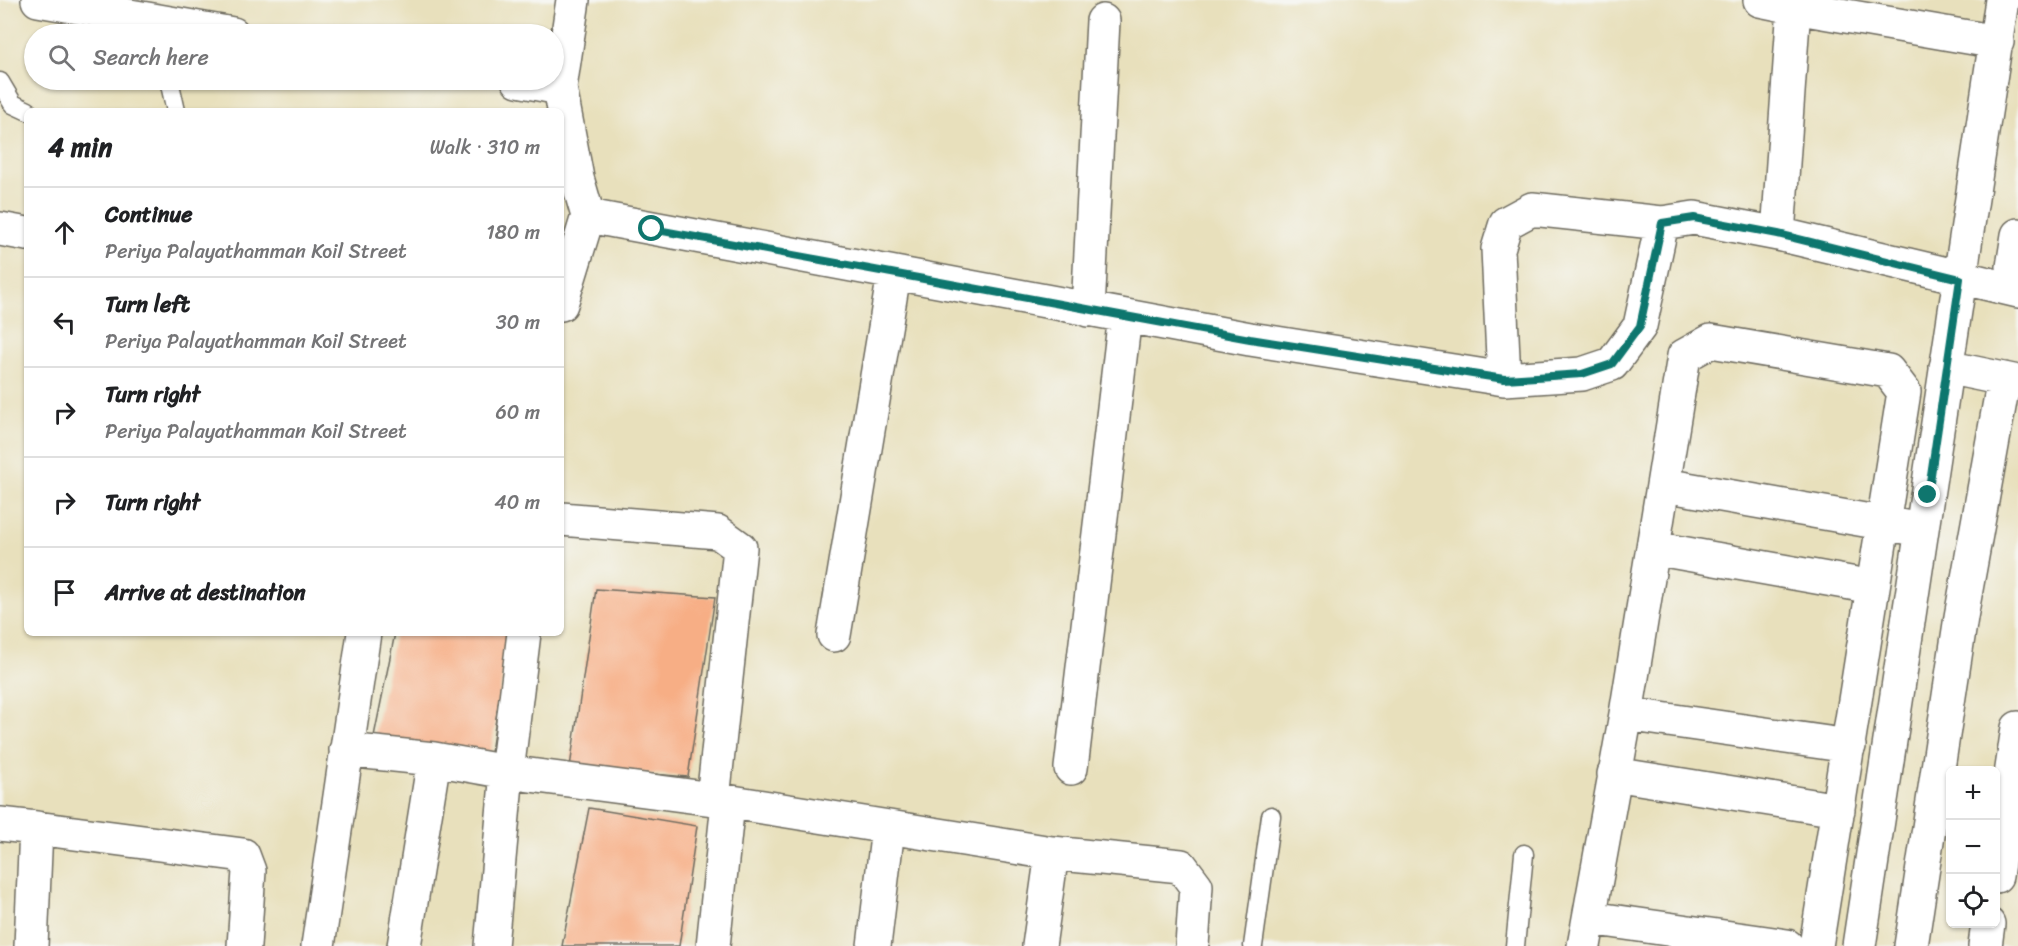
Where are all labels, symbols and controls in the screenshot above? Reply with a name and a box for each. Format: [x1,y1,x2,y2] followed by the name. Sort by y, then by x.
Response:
[24,24,564,90] search box
[93,38,209,77] text: Search here
[45,41,78,74] icon: search
[48,124,112,170] text: 4 min
[430,130,540,165] text: Walk · 310 m
[105,195,193,234] text: Continue
[486,215,540,250] text: 180 m
[638,215,664,241] route start
[48,216,81,249] icon: ahead
[105,234,407,269] text: Periya Palayathamman Koil Street
[105,285,190,324] text: Turn left
[496,305,540,340] text: 30 m
[48,306,81,339] icon: left
[105,324,407,359] text: Periya Palayathamman Koil Street
[105,375,200,414] text: Turn right
[495,395,540,430] text: 60 m
[48,396,81,429] icon: right
[105,414,407,449] text: Periya Palayathamman Koil Street
[1914,481,1940,507] route end
[105,483,200,522] text: Turn right
[494,485,540,520] text: 40 m
[48,486,81,519] icon: right
[105,573,306,612] text: Arrive at destination
[48,576,81,609] icon: arrive
[1946,766,2000,928] map controls
[1946,766,2000,820] button: +
[1946,820,2000,874] button: −
[1946,874,2000,928] button: locate

